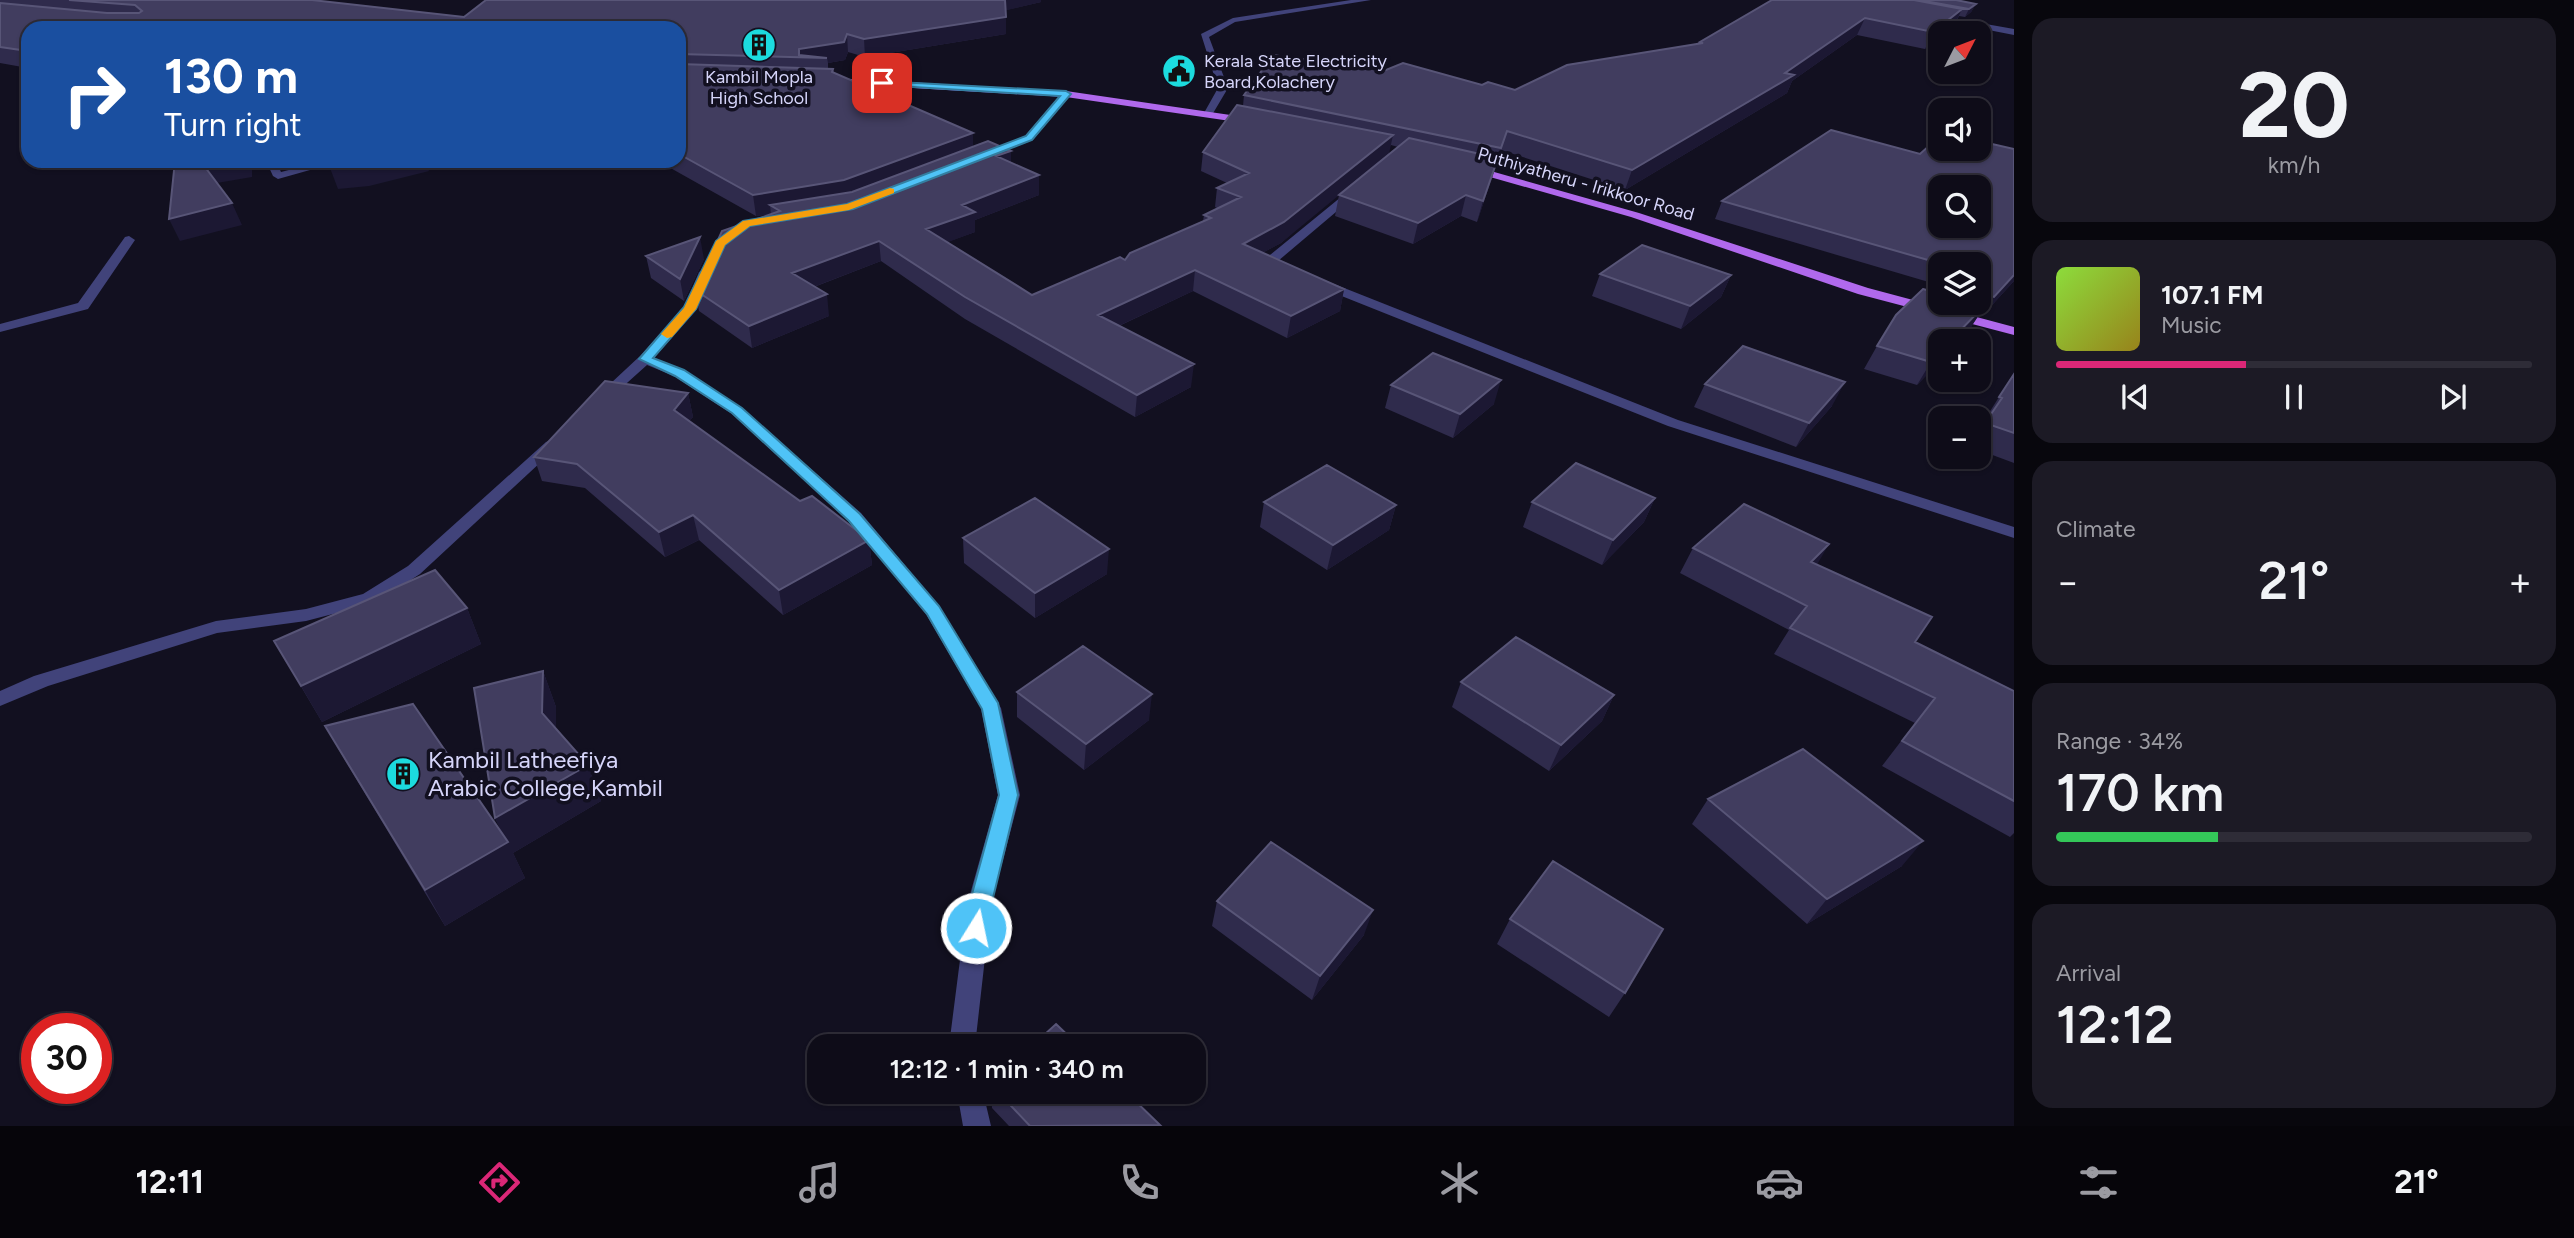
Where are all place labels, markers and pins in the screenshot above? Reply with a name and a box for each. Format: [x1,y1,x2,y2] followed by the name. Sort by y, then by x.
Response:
[740,26,778,64] building icon: Kambil Mopla High School
[1204,50,1387,93] place label: Kerala State Electricity Board,Kolachery
[1160,52,1198,90] public building icon: Kerala State Electricity Board,Kolachery
[852,53,912,113] pin
[705,66,813,109] place label: Kambil Mopla High School
[428,745,663,802] place label: Kambil Latheefiya Arabic College,Kambil
[384,755,422,793] building icon: Kambil Latheefiya Arabic College,Kambil

